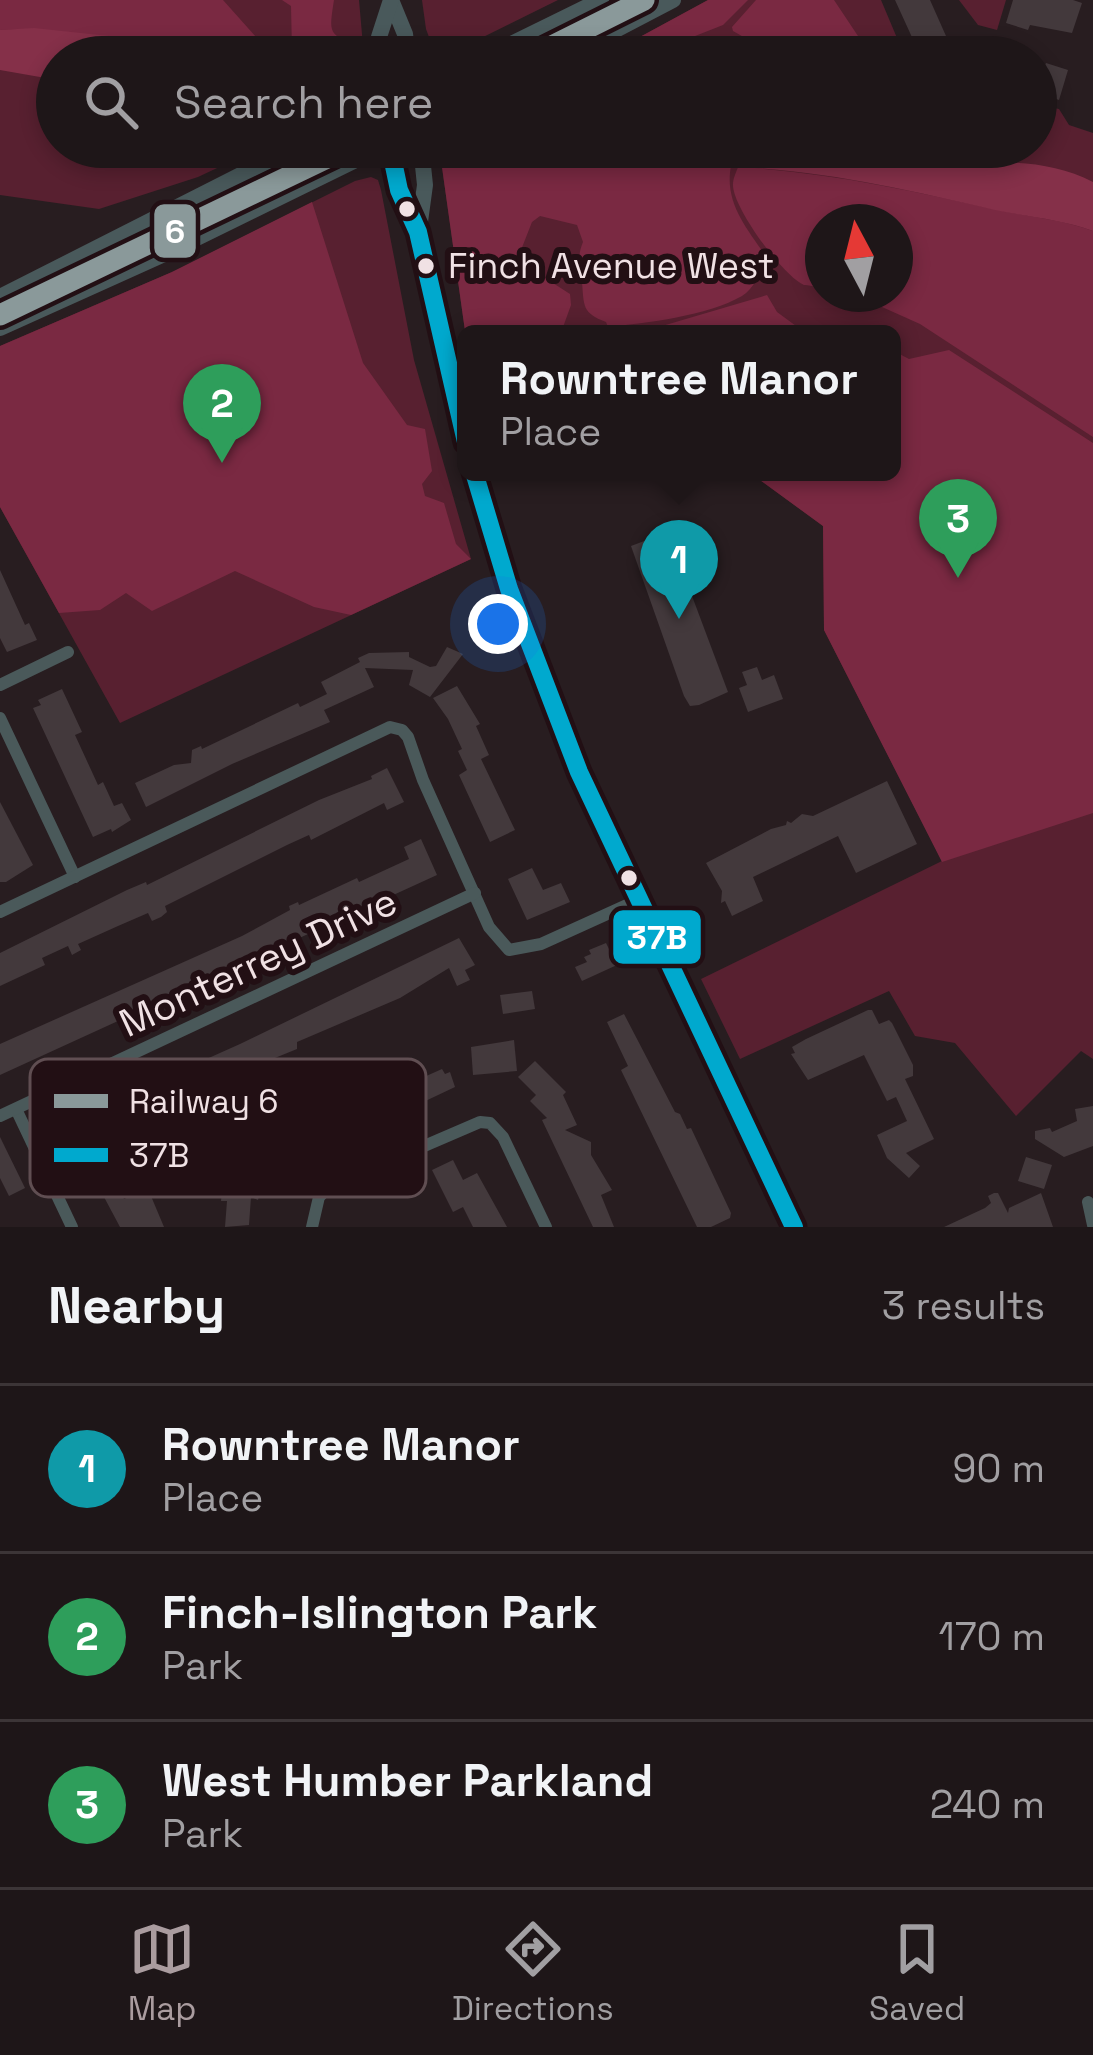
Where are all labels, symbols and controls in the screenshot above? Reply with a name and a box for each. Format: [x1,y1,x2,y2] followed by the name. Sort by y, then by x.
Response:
[36,36,1057,168] search box
[78,69,144,135] icon: search
[174,74,433,131] text: Search here
[396,198,418,220] unlabelled marker
[152,202,198,260] line badge: 6
[805,204,913,312] north arrow
[165,211,185,253] text: 6
[448,243,774,289] place label: Finch Avenue West
[415,255,437,277] marker: Finch Avenue West
[457,325,901,481] popup
[500,350,858,407] text: Rowntree Manor
[183,364,261,463] pin: 2
[500,407,601,456] text: Place
[919,479,997,578] pin: 3
[640,520,718,619] pin: 1
[468,594,528,654] your location
[618,867,640,889] unlabelled marker
[111,876,405,1048] street label: Monterrey Drive
[611,908,703,966] line badge: 37B
[627,917,687,959] text: 37B
[30,1059,426,1197] legend
[129,1081,279,1123] text: Railway 6
[129,1135,189,1177] text: 37B
[48,1273,225,1338] text: Nearby
[882,1281,1045,1330] text: 3 results
[162,1416,520,1473] text: Rowntree Manor
[78,1444,96,1493] text: 1
[953,1444,1045,1493] text: 90 m
[162,1473,263,1522] text: Place
[162,1584,597,1641] text: Finch-Islington Park
[75,1612,99,1661] text: 2
[938,1612,1045,1661] text: 170 m
[162,1641,243,1690] text: Park
[162,1752,653,1809] text: West Humber Parkland
[75,1780,99,1829] text: 3
[930,1780,1045,1829] text: 240 m
[162,1809,243,1858] text: Park
[128,1916,196,2030] tab: Map
[452,1916,614,2030] tab: Directions
[869,1916,965,2030] tab: Saved

